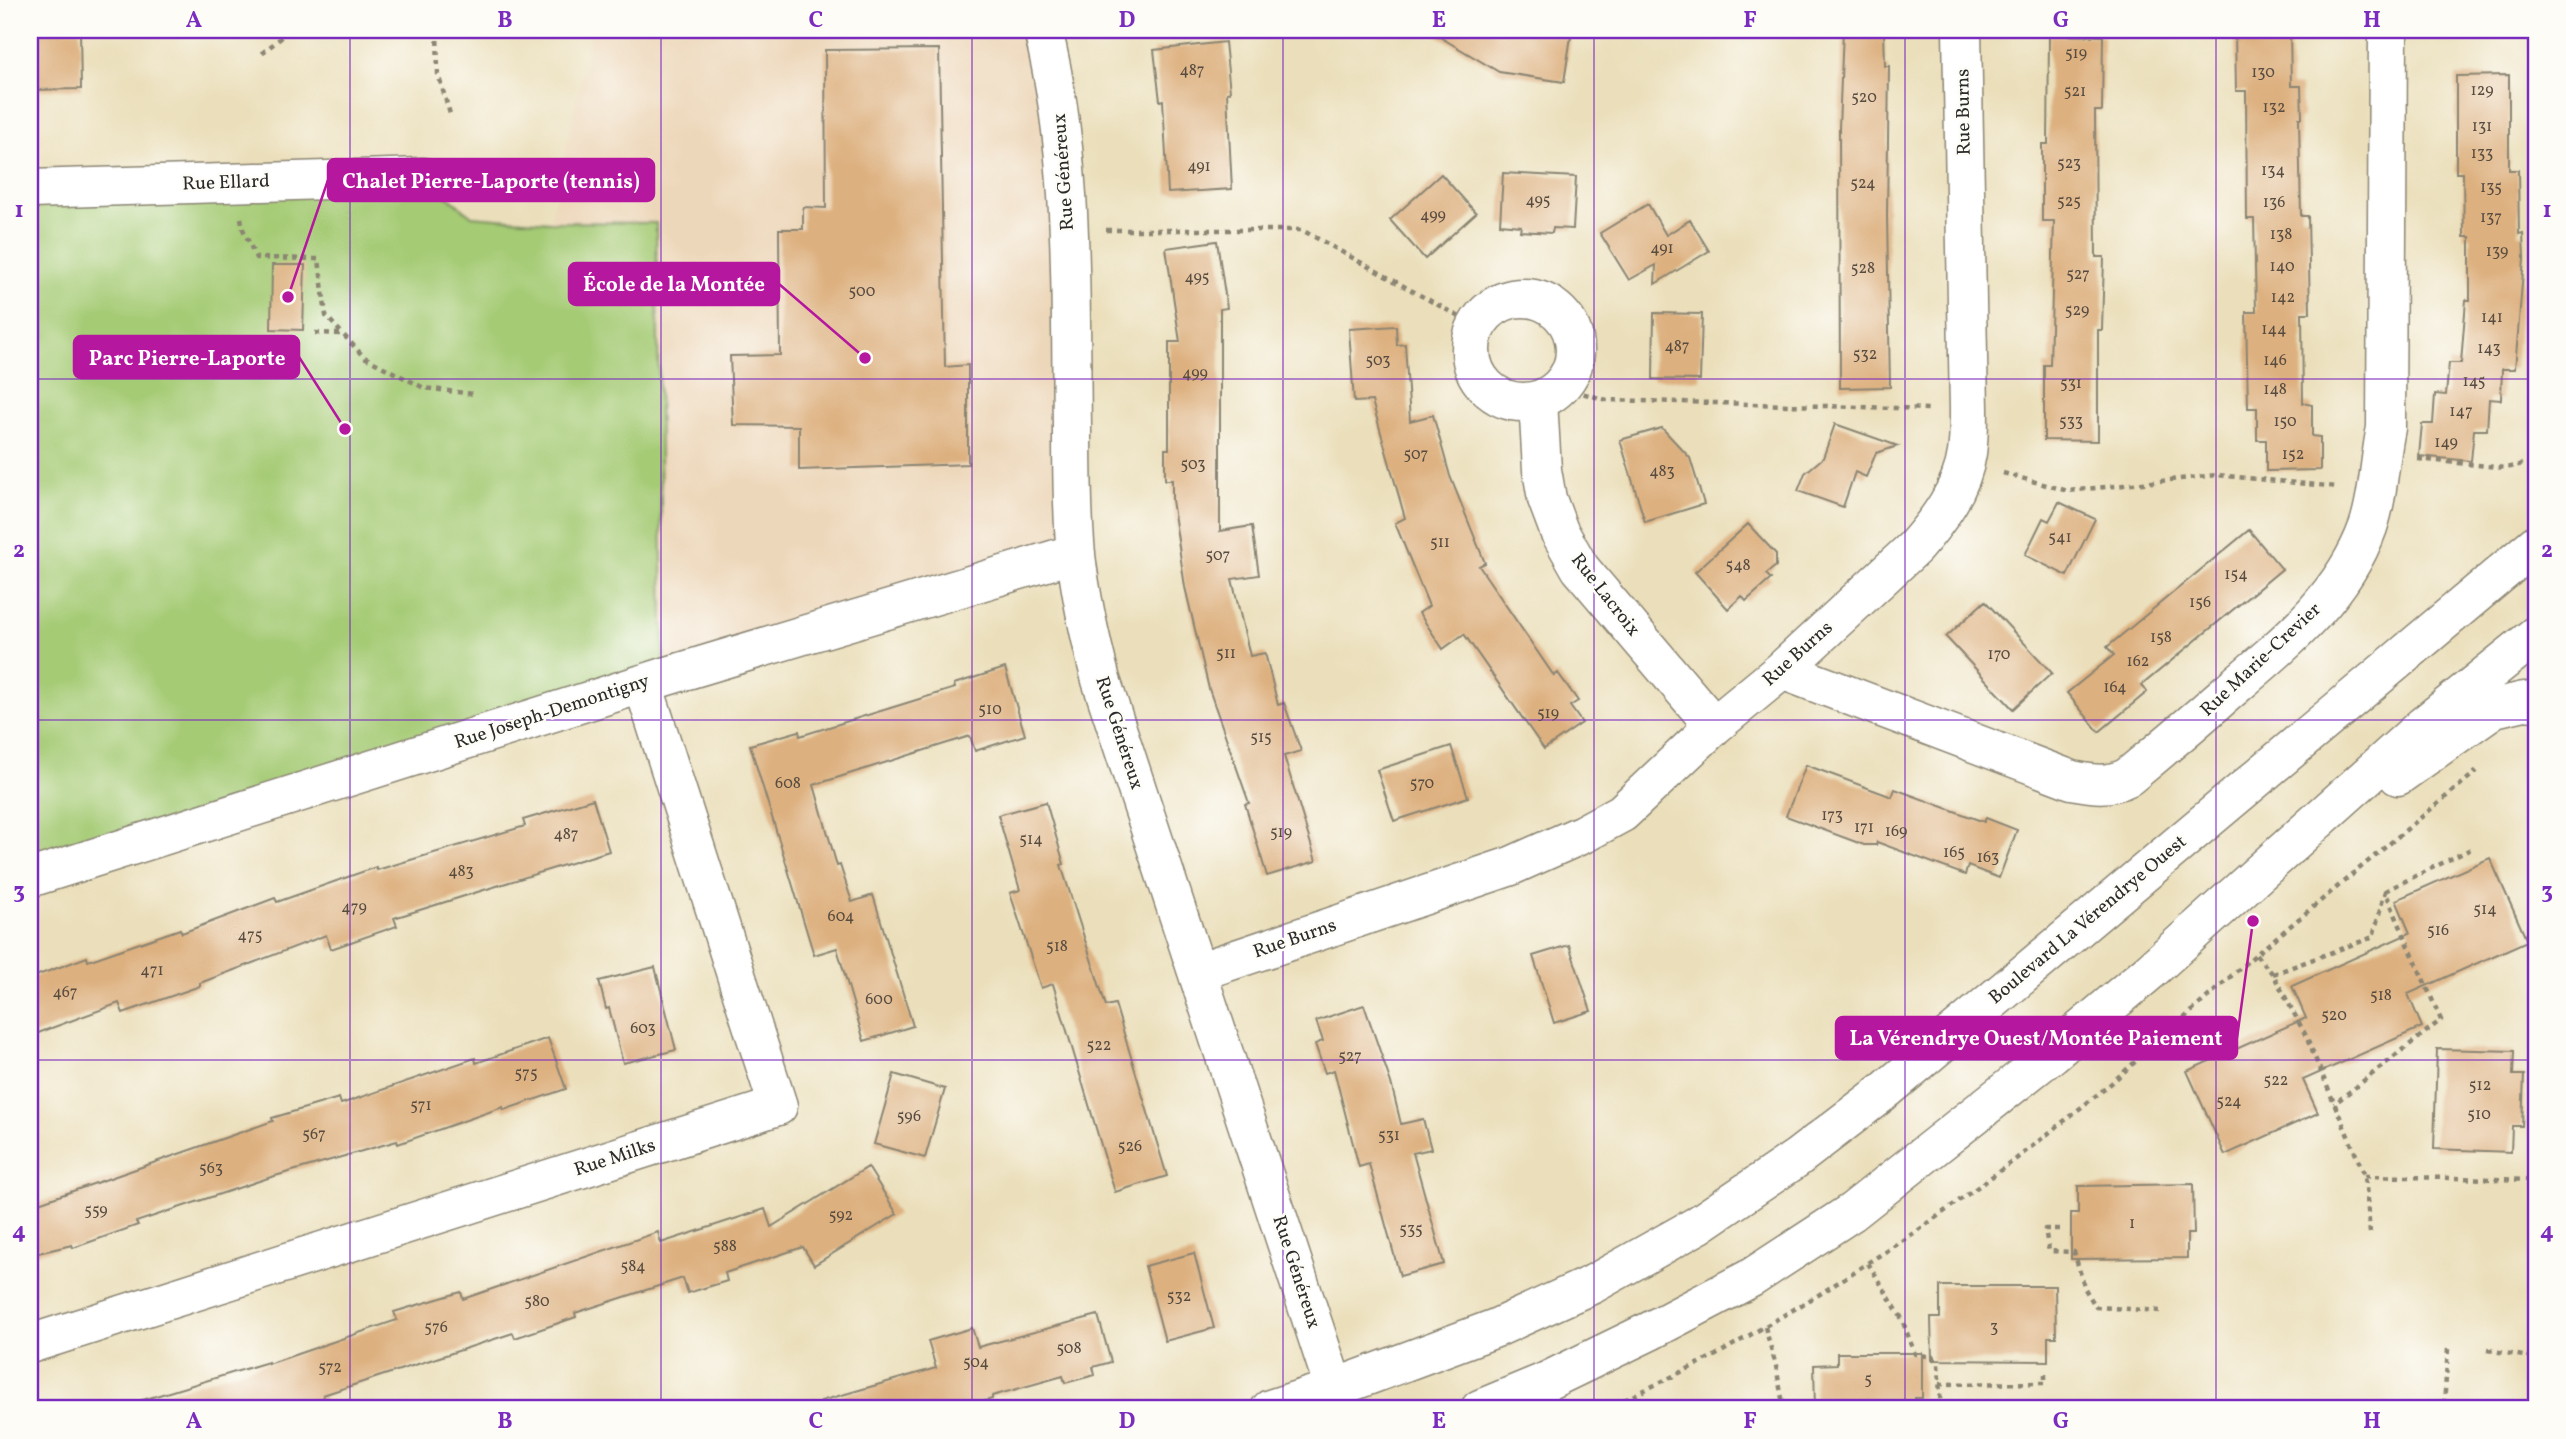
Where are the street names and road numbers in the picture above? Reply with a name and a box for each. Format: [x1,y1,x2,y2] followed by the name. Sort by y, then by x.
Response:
[1950,69,1978,155] street label: Rue Burns
[1047,112,1081,231] street label: Rue Généreux
[182,168,270,198] street label: Rue Ellard
[1564,548,1646,642] street label: Rue Lacroix
[2195,597,2327,723] street label: Rue Marie-Crevier
[1757,615,1839,693] street label: Rue Burns
[451,668,653,756] street label: Rue Joseph-Demontigny
[1089,673,1150,793] street label: Rue Généreux
[1984,829,2193,1011] street label: Boulevard La Vérendrye Ouest
[1250,913,1340,965] street label: Rue Burns
[571,1133,659,1183] street label: Rue Milks
[1266,1212,1327,1332] street label: Rue Généreux

